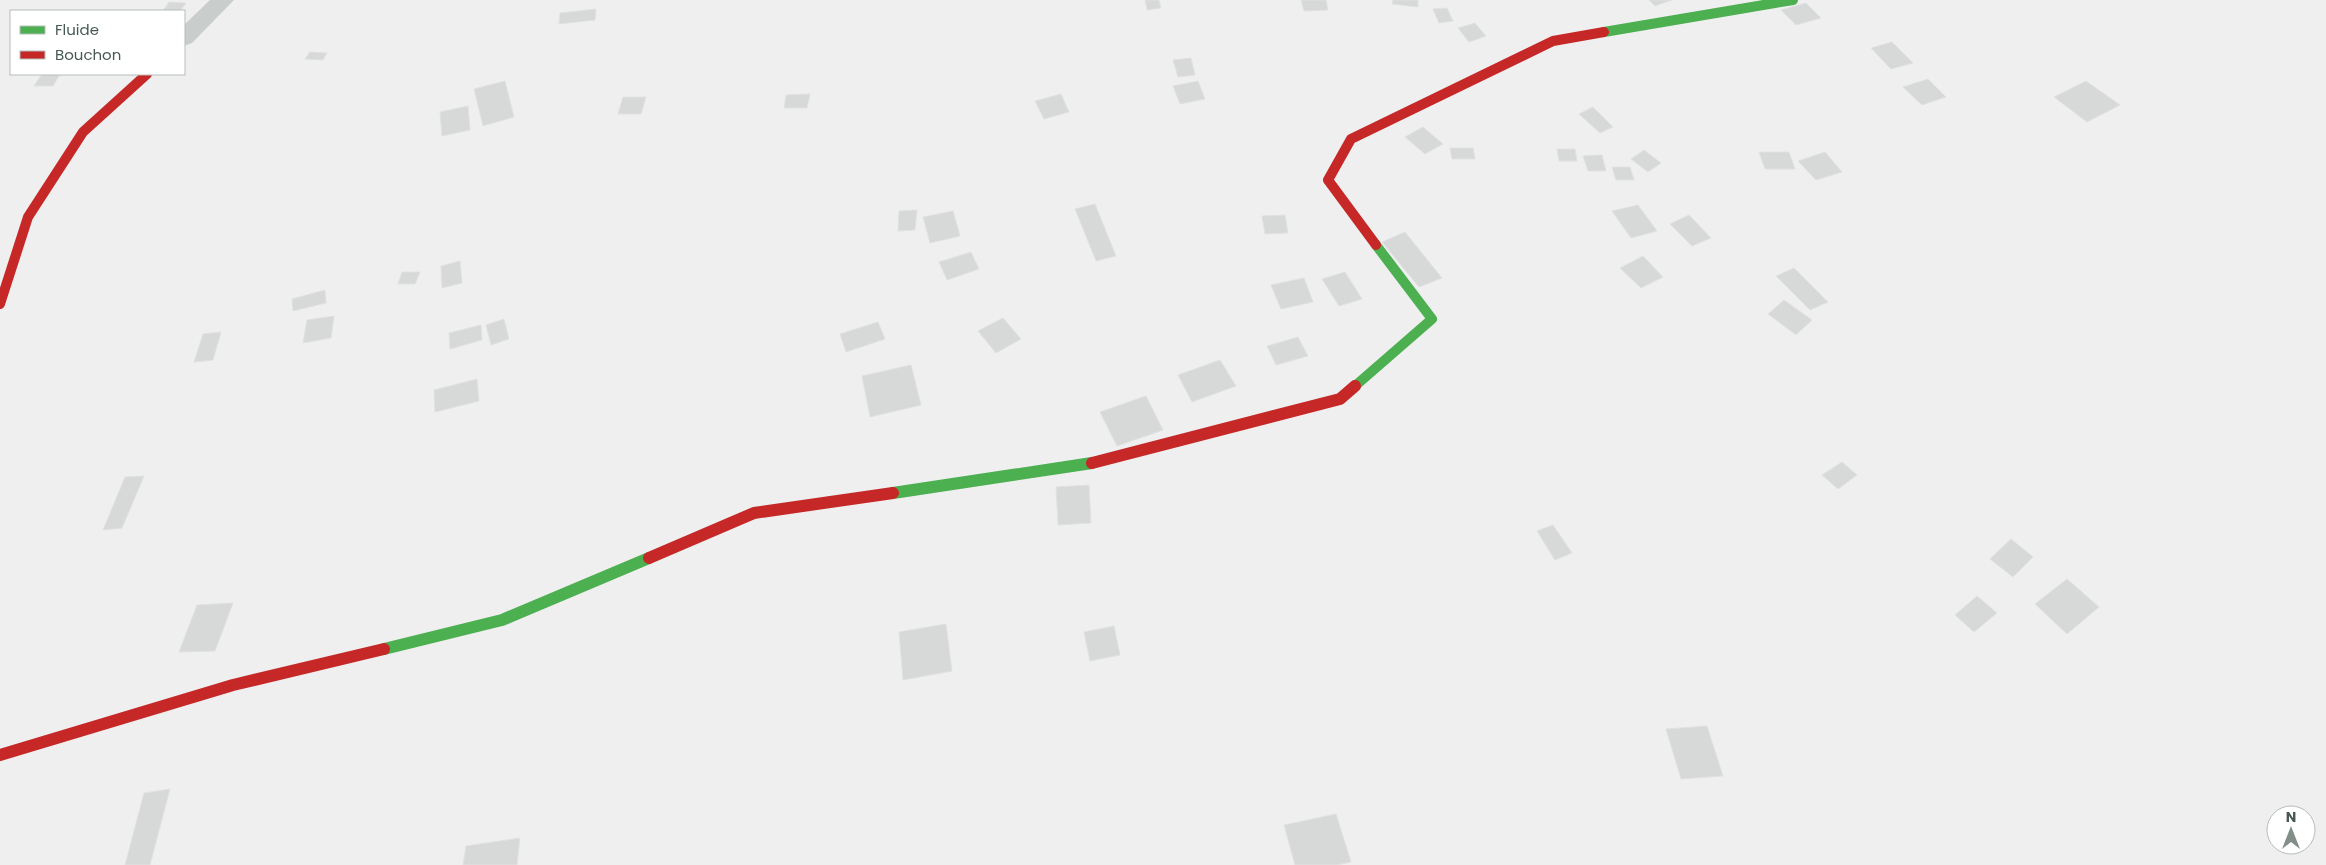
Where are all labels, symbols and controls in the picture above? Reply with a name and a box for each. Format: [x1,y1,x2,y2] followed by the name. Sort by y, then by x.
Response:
[10,10,185,75] legend
[55,19,99,40] text: Fluide
[55,44,121,65] text: Bouchon
[2266,805,2316,855] north arrow
[2286,807,2296,827] text: N

